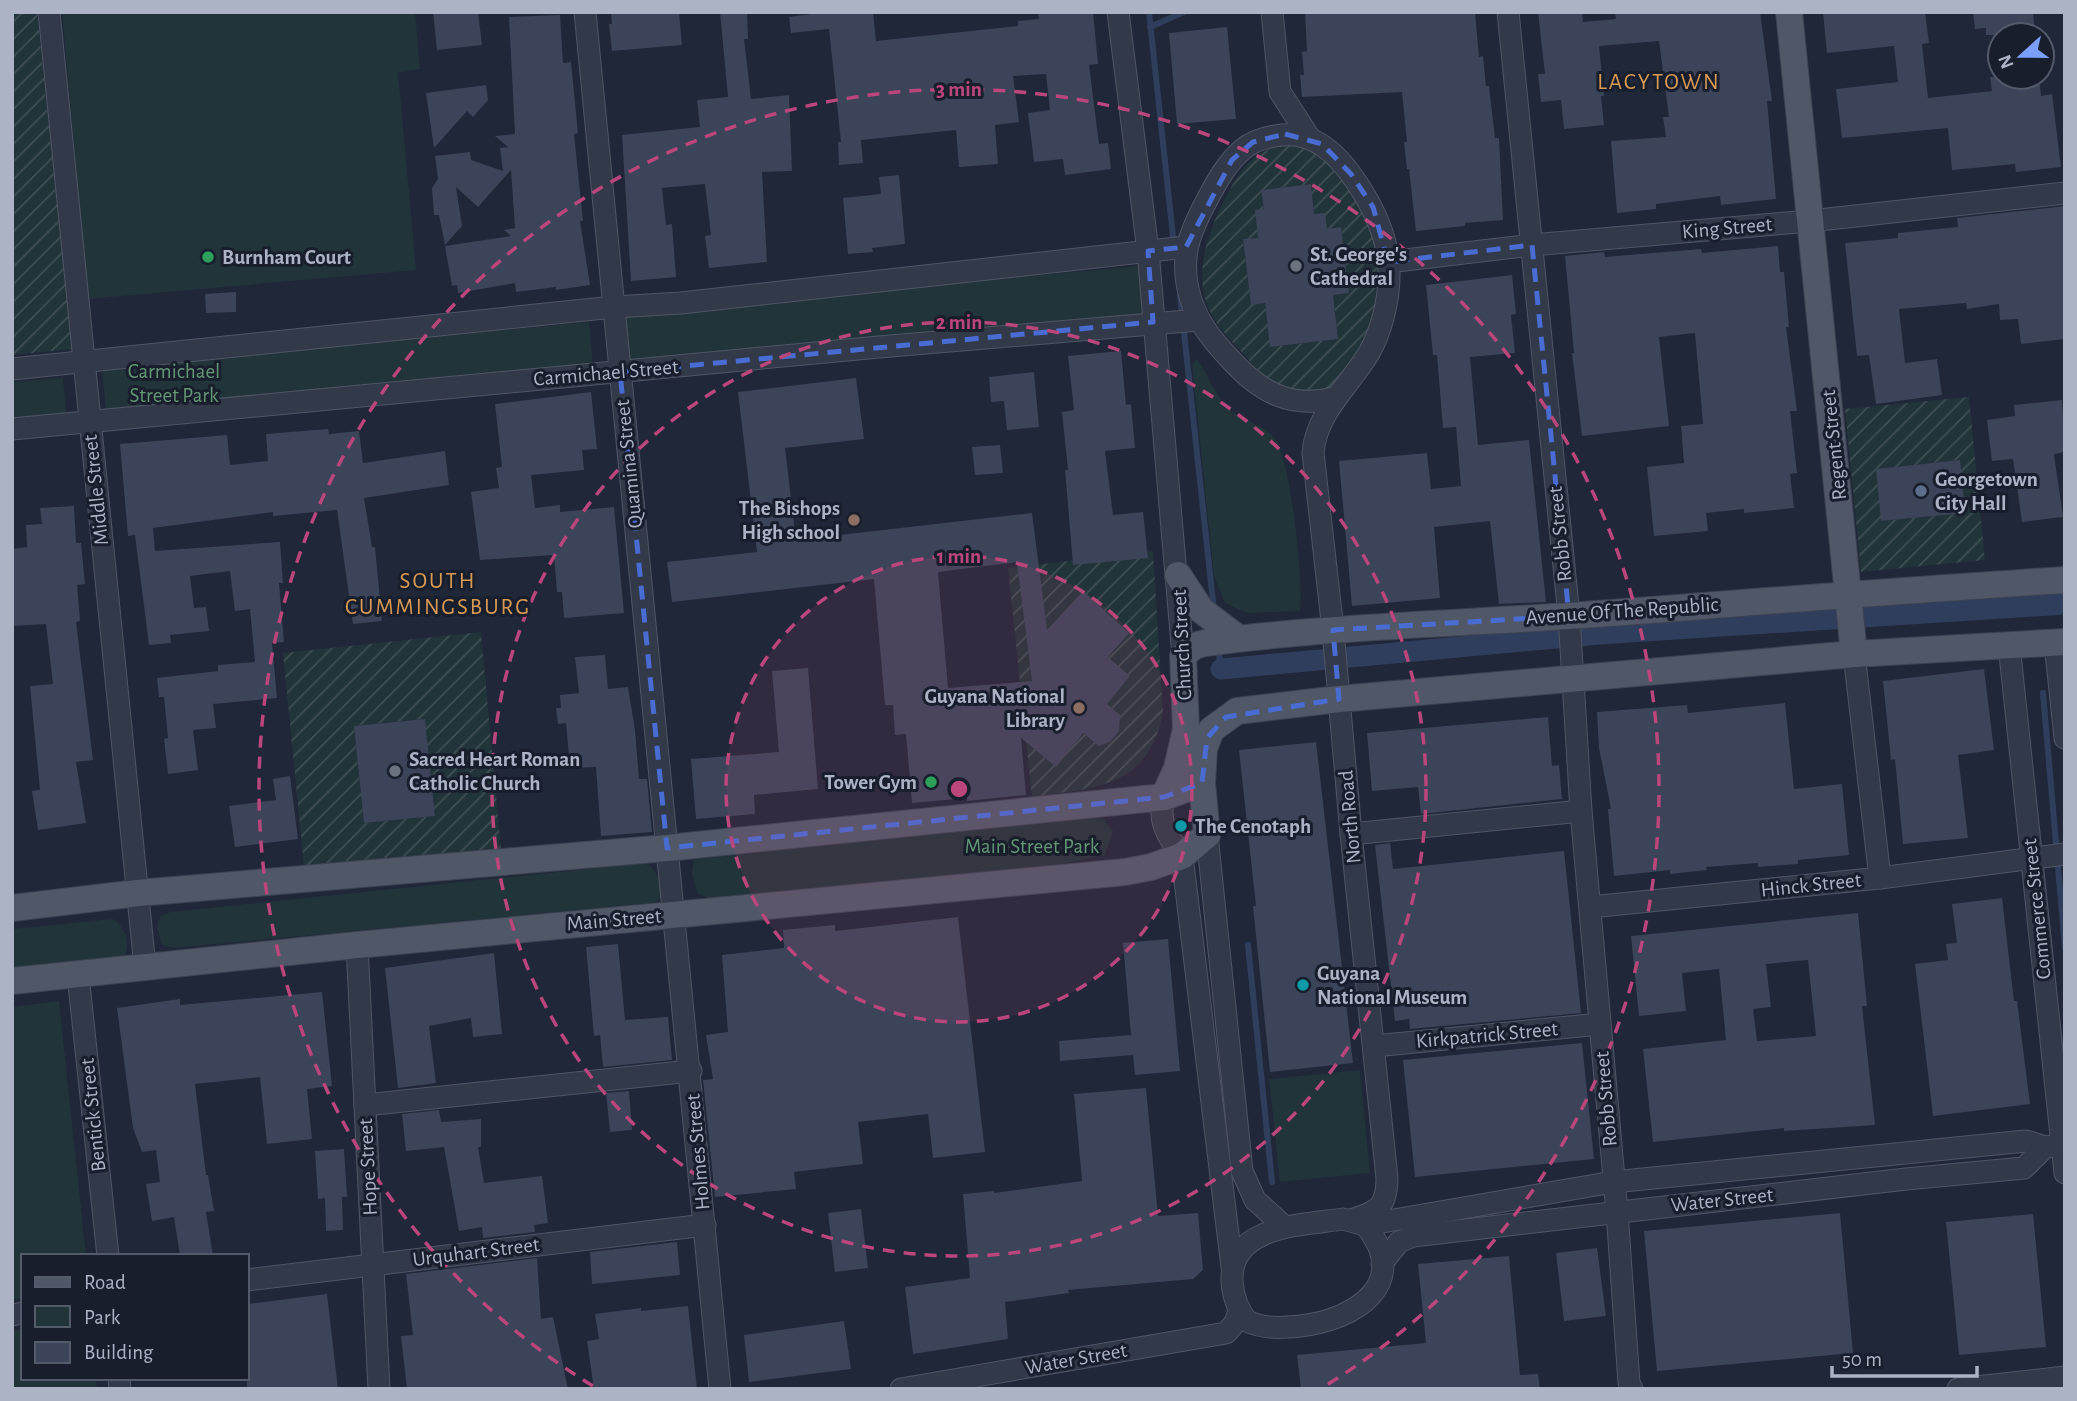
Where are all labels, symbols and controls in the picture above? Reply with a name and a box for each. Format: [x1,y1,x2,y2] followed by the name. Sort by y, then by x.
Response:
[1986,21,2056,91] north arrow
[1995,52,2018,71] text: N
[1597,71,1721,94] district label: LACYTOWN
[936,79,982,100] text: 3 min
[1681,214,1773,242] street label: King Street
[1310,244,1407,289] place label: St. George's Cathedral
[222,247,351,268] place label: Burnham Court
[200,249,216,265] marker: Burnham Court
[1288,258,1304,274] marker: St. George's Cathedral
[936,312,982,333] text: 2 min
[533,356,680,390] street label: Carmichael Street
[128,361,220,406] park label: Carmichael Street Park
[1818,389,1850,501] street label: Regent Street
[612,398,646,529] street label: Quamina Street
[80,433,112,546] street label: Middle Street
[1935,469,2038,514] place label: Georgetown City Hall
[1913,483,1929,499] marker: Georgetown City Hall
[1545,485,1575,583] street label: Robb Street
[739,498,840,543] place label: The Bishops High school
[846,512,862,528] marker: The Bishops High school
[937,546,981,567] text: 1 min
[345,570,531,619] district label: SOUTH CUMMINGSBURG
[1169,589,1195,701] street label: Church Street
[1525,594,1719,628] street label: Avenue Of The Republic
[925,686,1066,731] place label: Guyana National Library
[1071,700,1087,716] marker: Guyana National Library
[409,749,580,794] place label: Sacred Heart Roman Catholic Church
[387,763,403,779] marker: Sacred Heart Roman Catholic Church
[1335,769,1365,865] street label: North Road
[824,772,917,793] place label: Tower Gym
[923,774,939,790] marker: Tower Gym
[947,777,971,801] centre of rings
[1195,816,1311,837] place label: The Cenotaph
[1173,818,1189,834] marker: The Cenotaph
[965,836,1100,857] park label: Main Street Park
[2019,837,2055,980] street label: Commerce Street
[1760,869,1863,901] street label: Hinck Street
[566,905,662,935] street label: Main Street
[1317,963,1467,1008] place label: Guyana National Museum
[1295,977,1311,993] marker: Guyana National Museum
[1415,1018,1559,1052] street label: Kirkpatrick Street
[1591,1050,1621,1148] street label: Robb Street
[77,1057,109,1173] street label: Bentick Street
[682,1093,714,1211] street label: Holmes Street
[355,1117,381,1216] street label: Hope Street
[1670,1184,1775,1216] street label: Water Street
[411,1234,541,1270] street label: Urquhart Street
[21,1254,248,1380] legend
[84,1272,126,1293] text: Road
[84,1307,121,1328] text: Park
[1832,1334,1977,1378] scale bar
[1023,1340,1129,1378] street label: Water Street
[84,1342,154,1363] text: Building
[1842,1349,1882,1370] text: 50 m

